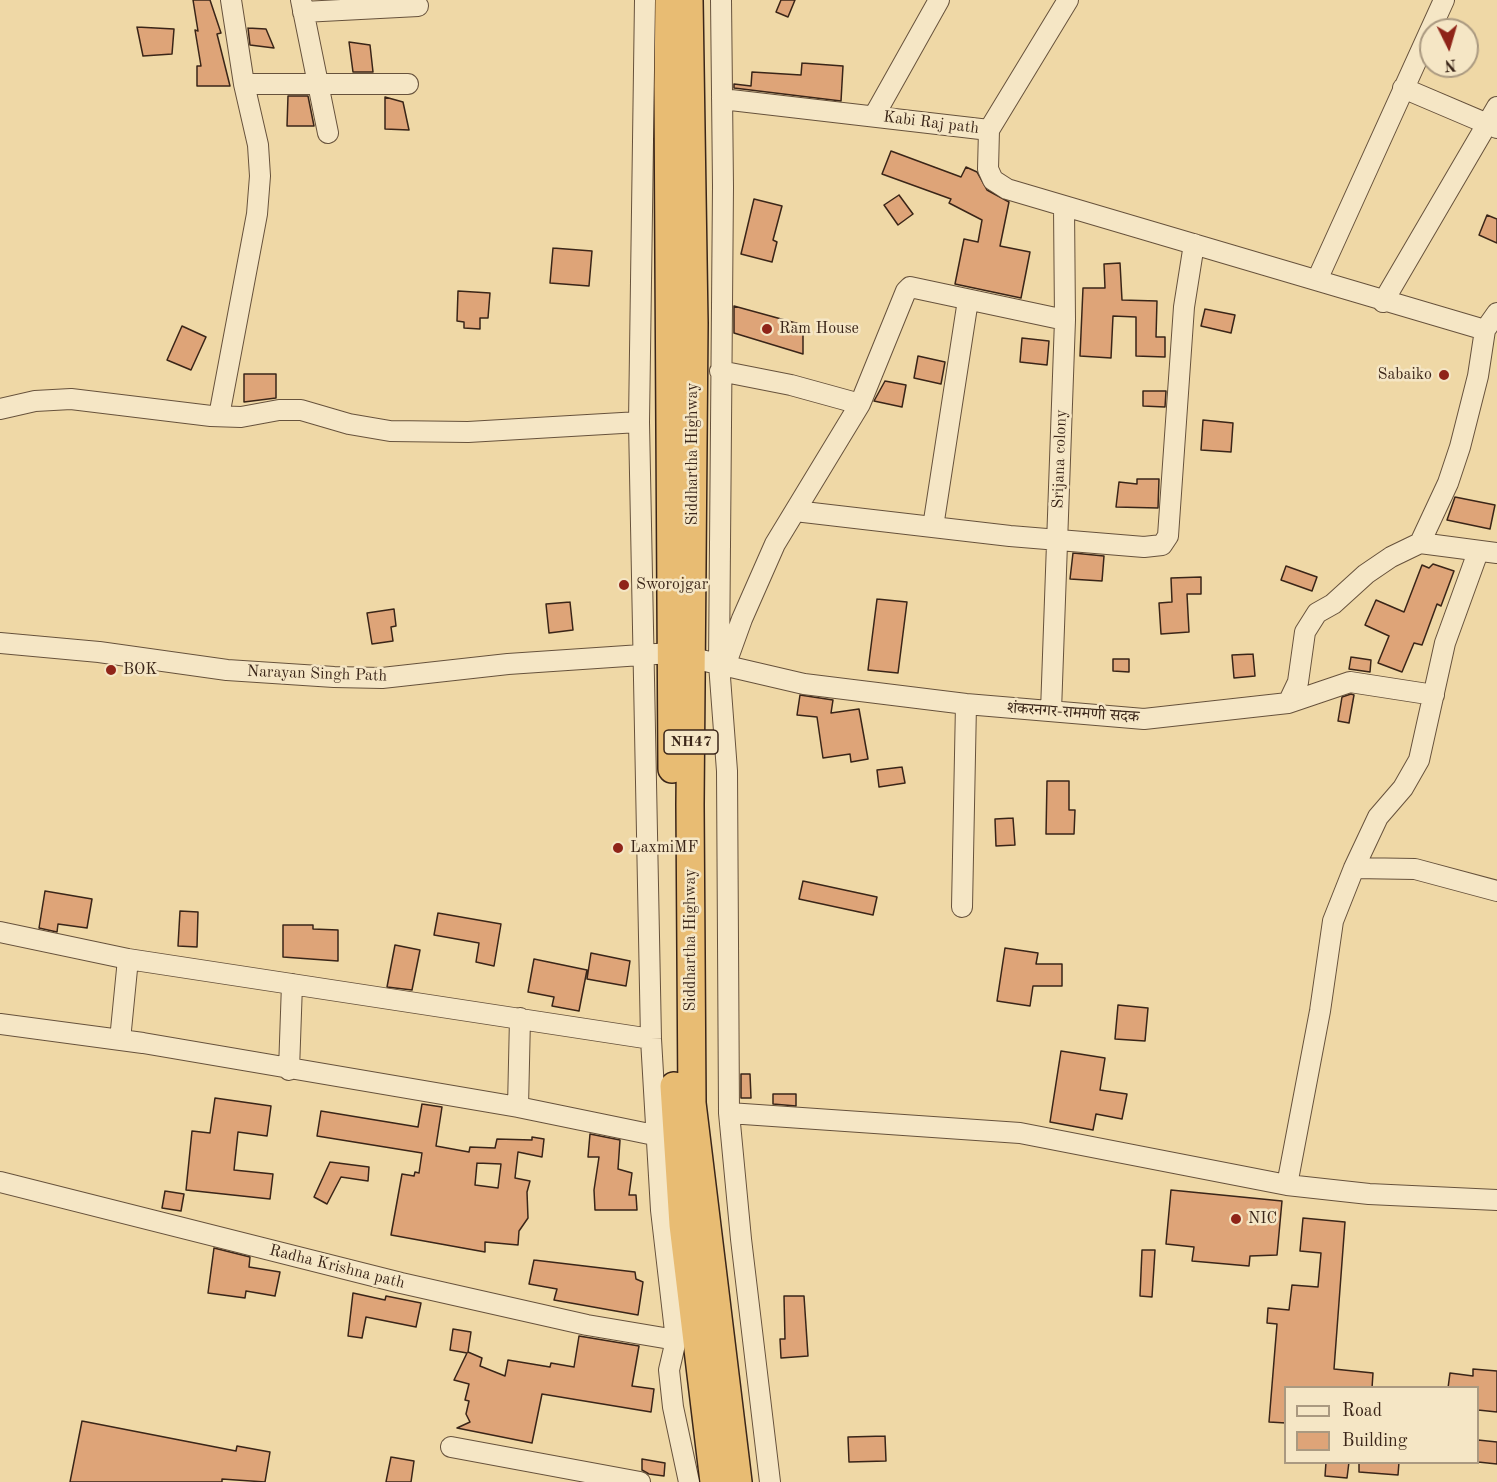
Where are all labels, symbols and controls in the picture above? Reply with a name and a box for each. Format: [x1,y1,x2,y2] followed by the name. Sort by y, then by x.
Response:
[1419,18,1479,78] north arrow
[1444,55,1457,72] text: N
[882,108,980,138] street label: Kabi Raj path
[779,319,859,339] place label: Ram House
[760,322,774,336] marker: Ram House
[1378,365,1432,385] place label: Sabaiko
[1437,368,1451,382] marker: Sabaiko
[683,382,703,526] street label: Siddhartha Highway
[1049,409,1071,509] street label: Srijana colony
[636,575,708,595] place label: Sworojgar
[617,578,631,592] marker: Sworojgar
[123,660,157,680] place label: BOK
[246,662,388,686] street label: Narayan Singh Path
[104,663,118,677] marker: BOK
[1006,699,1140,727] street label: शंकरनगर-राममणी सदक
[664,730,718,754] road number: NH47
[630,838,698,858] place label: LaxmiMF
[611,841,625,855] marker: LaxmiMF
[681,868,701,1012] street label: Siddhartha Highway
[1248,1209,1277,1229] place label: NIC
[1229,1212,1243,1226] marker: NIC
[267,1241,407,1293] street label: Radha Krishna path
[1284,1386,1479,1464] legend
[1342,1402,1382,1420] text: Road
[1342,1432,1407,1450] text: Building

